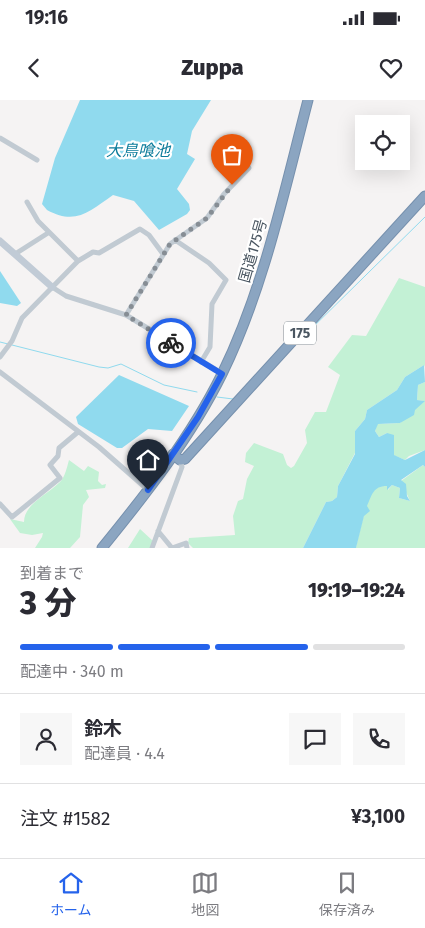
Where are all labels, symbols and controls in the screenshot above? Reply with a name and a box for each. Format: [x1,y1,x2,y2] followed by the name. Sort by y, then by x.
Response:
[25,6,68,29] text: 19:16
[20,54,48,82] icon: back
[181,54,244,81] text: Zuppa
[377,54,405,82] icon: heart
[355,115,410,170] map controls
[355,115,410,170] button: locate
[211,134,253,185] pin
[106,141,172,160] water label: 大鳥喰池
[218,141,246,169] icon: bag
[235,217,271,285] street label: 国道175号
[146,318,196,368] courier
[284,322,316,344] road number: 175
[157,329,185,357] icon: bike
[127,439,169,490] pin
[134,446,162,474] icon: home
[20,564,84,583] text: 到着まで
[308,579,405,602] text: 19:19–19:24
[20,584,76,622] text: 3 分
[20,662,124,681] text: 配達中 · 340 m
[20,713,72,765] button: person
[289,713,341,765] button: chat
[353,713,405,765] button: phone
[84,717,122,740] text: 鈴木
[84,744,165,763] text: 配達員 · 4.4
[351,805,405,828] text: ¥3,100
[20,807,110,830] text: 注文 #1582
[50,869,91,919] tab: ホーム
[191,869,219,919] tab: 地図
[319,869,375,919] tab: 保存済み

